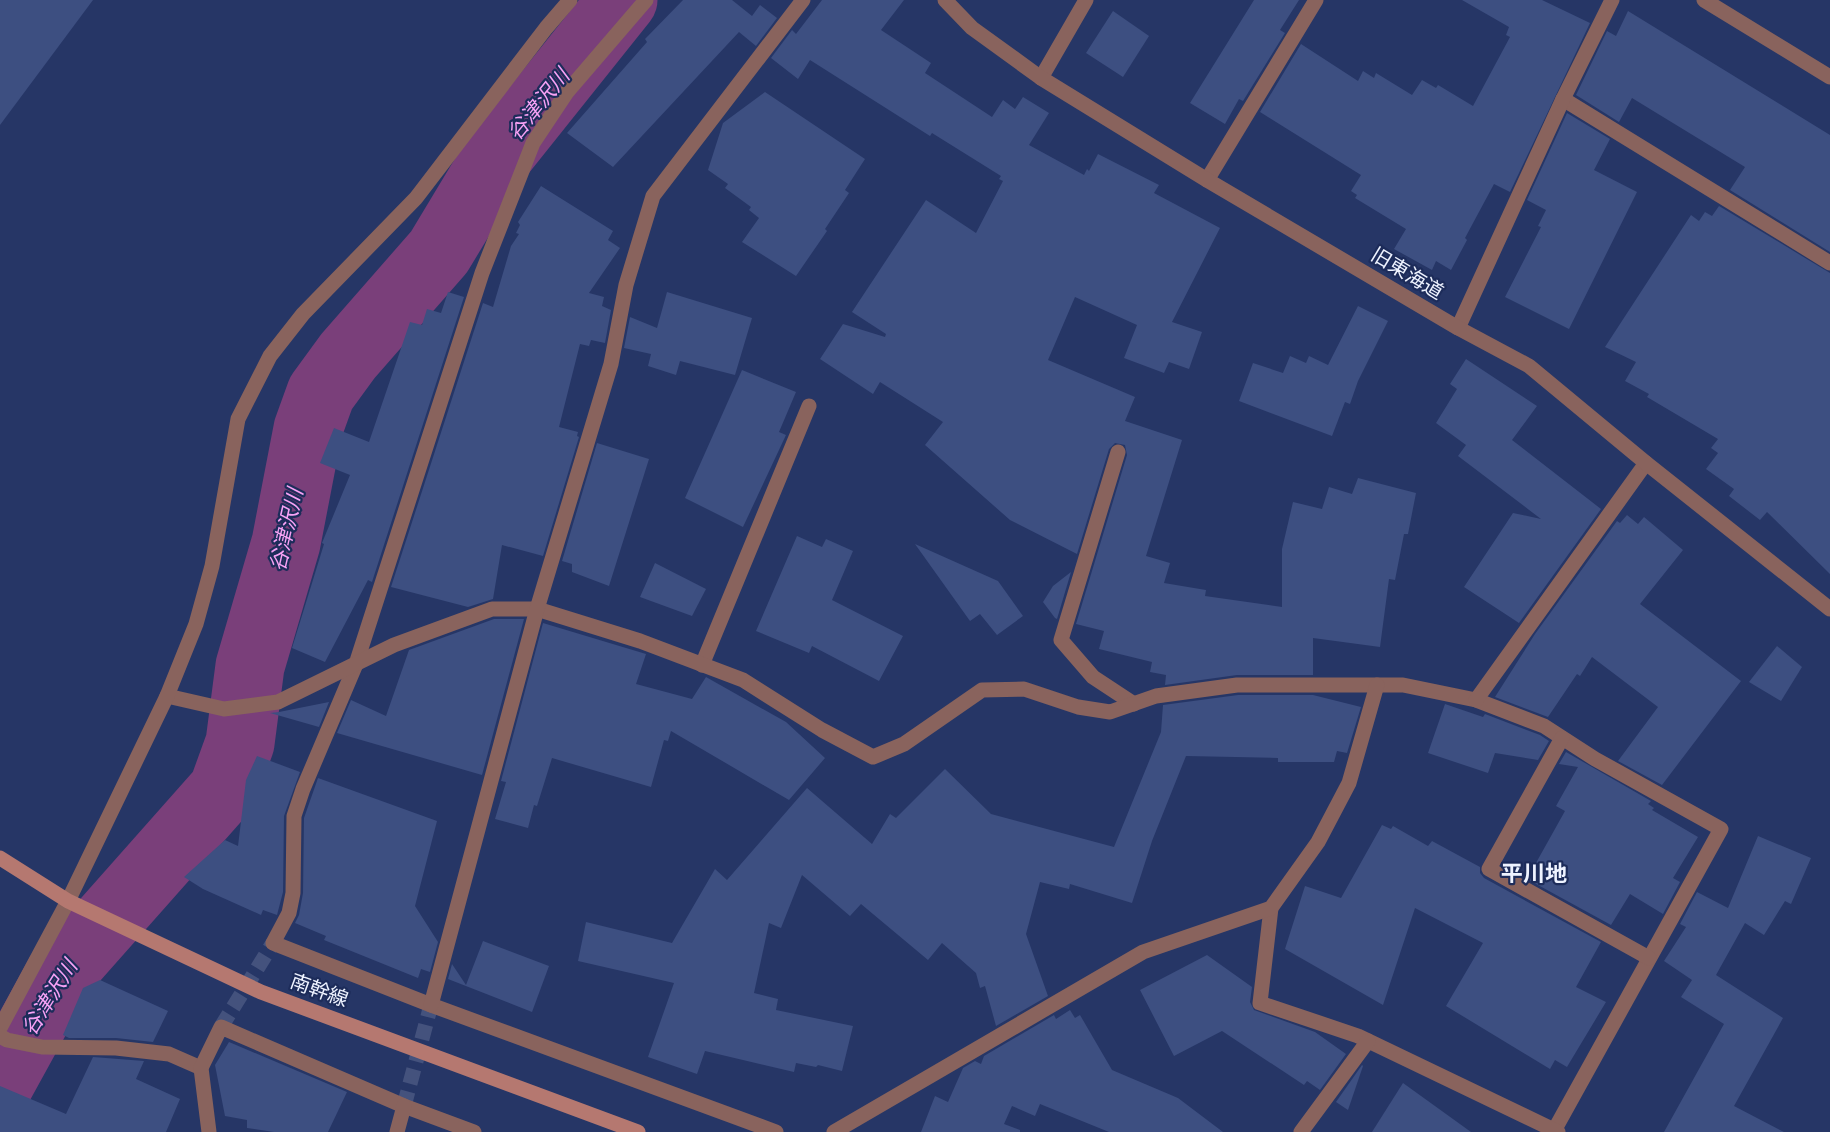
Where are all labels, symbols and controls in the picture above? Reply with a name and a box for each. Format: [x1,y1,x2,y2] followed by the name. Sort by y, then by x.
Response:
[503,63,576,146] water label: 谷津沢川
[1367,243,1447,305] street label: 旧東海道
[265,484,309,574] water label: 谷津沢川
[1501,861,1567,887] district label: 平川地
[17,954,84,1040] water label: 谷津沢川
[287,969,351,1013] street label: 南幹線

